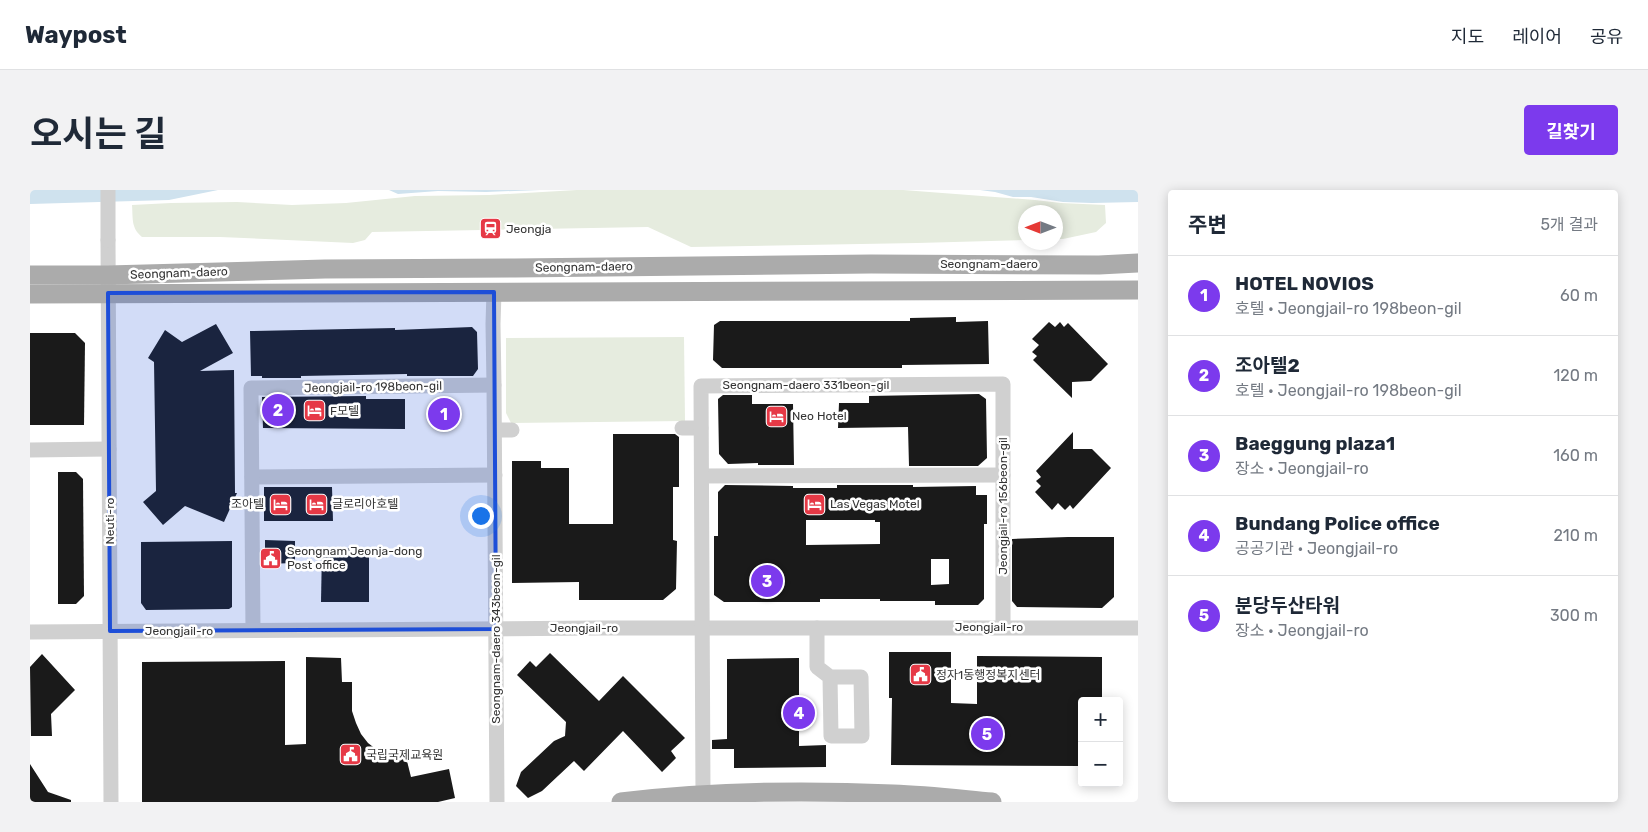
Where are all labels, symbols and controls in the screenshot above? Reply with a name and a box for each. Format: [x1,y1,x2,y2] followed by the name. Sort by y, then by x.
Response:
[25,21,127,49] text: Waypost
[1451,26,1484,48] text: 지도
[1512,26,1562,48] text: 레이어
[1590,26,1623,48] text: 공유
[1524,105,1618,155] button: 길찾기
[30,113,166,155] text: 오시는 길
[1018,205,1063,250] north arrow
[1188,212,1227,237] text: 주변
[1540,215,1598,234] text: 5개 결과
[478,217,502,241] station icon: Jeongja
[506,222,551,236] place label: Jeongja
[940,257,1038,271] street label: Seongnam-daero
[535,259,633,275] street label: Seongnam-daero
[130,264,228,282] street label: Seongnam-daero
[1235,272,1374,295] text: HOTEL NOVIOS
[1200,286,1208,305] text: 1
[1560,286,1598,305] text: 60 m
[1235,299,1462,318] text: 호텔 · Jeongjail-ro 198beon-gil
[1235,354,1300,377] text: 조아텔2
[1199,366,1209,385] text: 2
[1553,366,1598,385] text: 120 m
[723,378,889,392] street label: Seongnam-daero 331beon-gil
[304,379,442,395] street label: Jeongjail-ro 198beon-gil
[1235,381,1462,400] text: 호텔 · Jeongjail-ro 198beon-gil
[262,391,294,429] pin: 2
[428,395,460,433] pin: 1
[302,399,326,423] hotel icon: F모텔
[330,404,359,418] place label: F모텔
[764,404,788,428] hotel icon: Neo Hotel
[792,409,847,423] place label: Neo Hotel
[1235,432,1395,455] text: Baeggung plaza1
[996,437,1010,575] street label: Jeongjail-ro 156beon-gil
[1199,446,1209,465] text: 3
[1553,446,1598,465] text: 160 m
[1235,459,1369,478] text: 장소 · Jeongjail-ro
[268,492,292,516] hotel icon: 조아텔
[304,492,328,516] hotel icon: 글로리아호텔
[802,492,826,516] hotel icon: Las Vegas Motel
[103,497,117,545] street label: Neuti-ro
[231,497,264,511] place label: 조아텔
[332,497,398,511] place label: 글로리아호텔
[830,497,920,511] place label: Las Vegas Motel
[468,503,494,529] your location
[1235,512,1440,535] text: Bundang Police office
[1199,526,1209,545] text: 4
[1553,526,1598,545] text: 210 m
[1235,539,1398,558] text: 공공기관 · Jeongjail-ro
[287,544,422,572] place label: Seongnam Jeonja-dong Post office
[259,546,283,570] public building icon: Seongnam Jeonja-dong Post office
[489,554,503,724] street label: Seongnam-daero 343beon-gil
[751,562,783,600] pin: 3
[1235,594,1340,617] text: 분당두산타워
[1199,606,1209,625] text: 5
[1550,606,1598,625] text: 300 m
[955,620,1023,634] street label: Jeongjail-ro
[550,621,618,635] street label: Jeongjail-ro
[1235,621,1369,640] text: 장소 · Jeongjail-ro
[145,624,213,638] street label: Jeongjail-ro
[908,663,932,687] public building icon: 정자1동행정복지센터
[936,668,1041,682] place label: 정자1동행정복지센터
[783,694,815,732] pin: 4
[1078,697,1123,787] map controls
[1078,697,1123,742] button: +
[971,715,1003,753] pin: 5
[1078,742,1123,787] button: −
[338,743,362,767] public building icon: 국립국제교육원
[366,748,443,762] place label: 국립국제교육원

